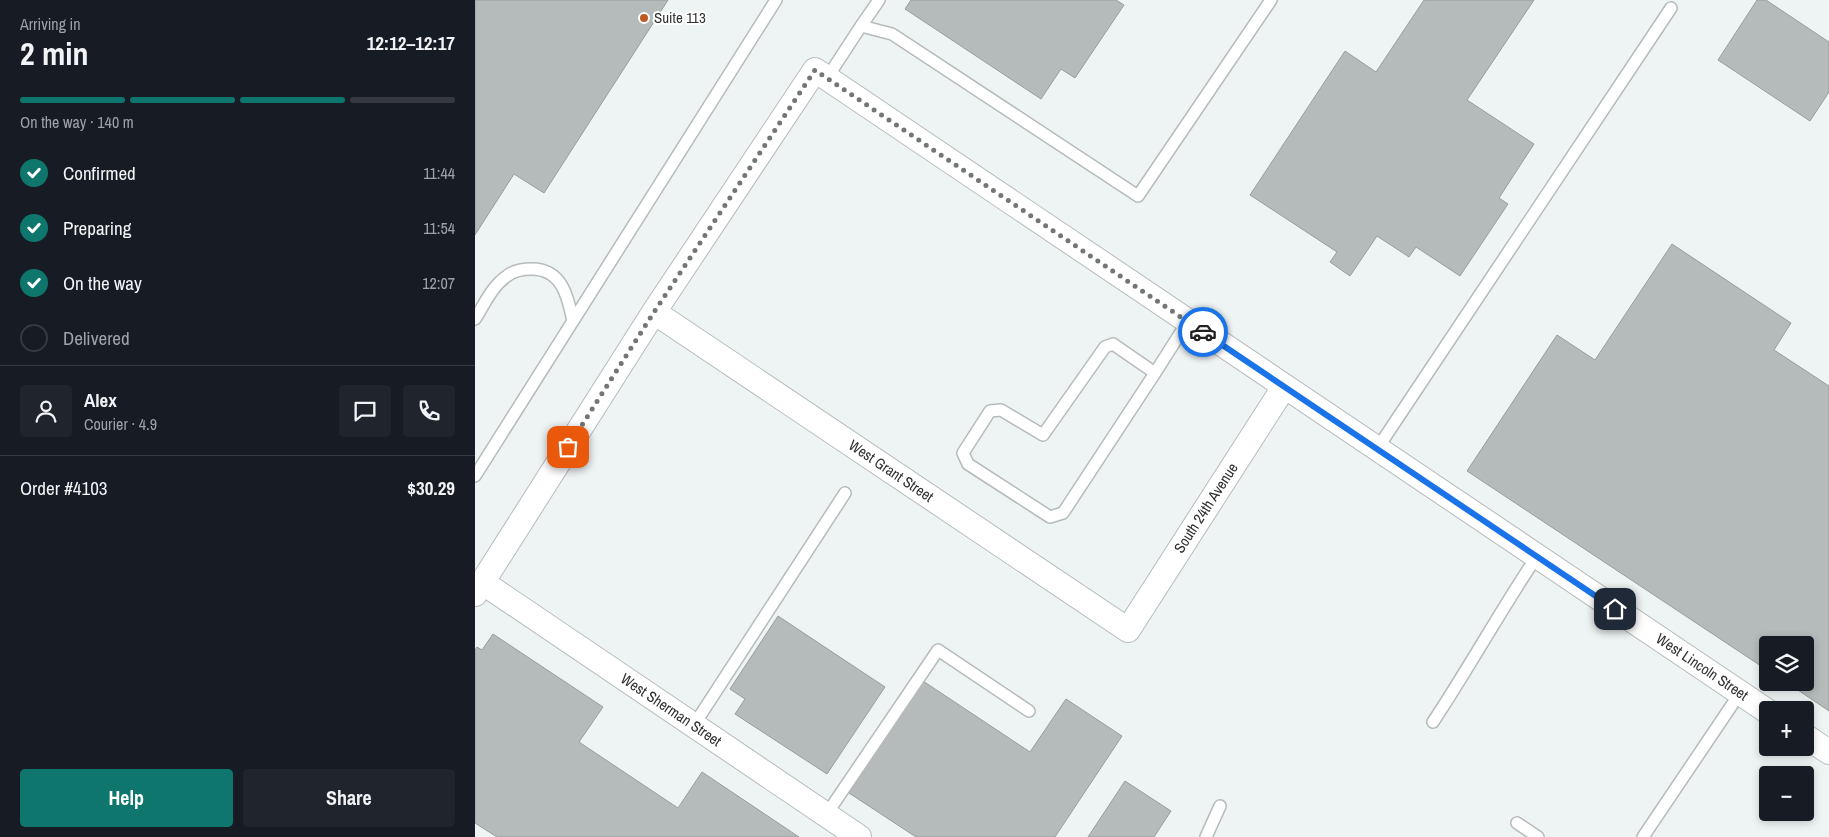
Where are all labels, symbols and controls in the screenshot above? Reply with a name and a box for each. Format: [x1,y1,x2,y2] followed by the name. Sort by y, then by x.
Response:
[654,7,706,28] place label: Suite 113
[638,12,650,24] marker: Suite 113
[20,13,81,35] text: Arriving in
[367,30,455,56] text: 12:12–12:17
[20,32,89,75] text: 2 min
[20,111,134,133] text: On the way · 140 m
[20,159,48,187] icon: check
[63,160,136,186] text: Confirmed
[423,162,455,184] text: 11:44
[20,214,48,242] icon: check
[63,215,131,241] text: Preparing
[423,217,455,239] text: 11:54
[20,269,48,297] icon: check
[63,270,142,296] text: On the way
[422,272,455,294] text: 12:07
[1178,307,1228,357] courier
[1189,318,1217,346] icon: car
[63,325,130,351] text: Delivered
[20,385,72,437] button: person
[339,385,391,437] button: chat
[403,385,455,437] button: phone
[84,387,117,413] text: Alex
[84,413,157,435] text: Courier · 4.9
[547,426,589,468] pin
[554,433,582,461] icon: bag
[845,434,938,507] street label: West Grant Street
[1169,458,1243,557] street label: South 24th Avenue
[20,475,107,501] text: Order #4103
[407,475,455,501] text: $30.29
[1594,588,1636,630] pin
[1601,595,1629,623] icon: home
[1652,628,1753,706] street label: West Lincoln Street
[1759,636,1814,821] map controls
[1759,636,1814,691] button: layers
[617,668,726,751] street label: West Sherman Street
[1759,701,1814,756] button: +
[1759,766,1814,821] button: −
[20,769,233,827] button: Help
[243,769,455,827] button: Share

